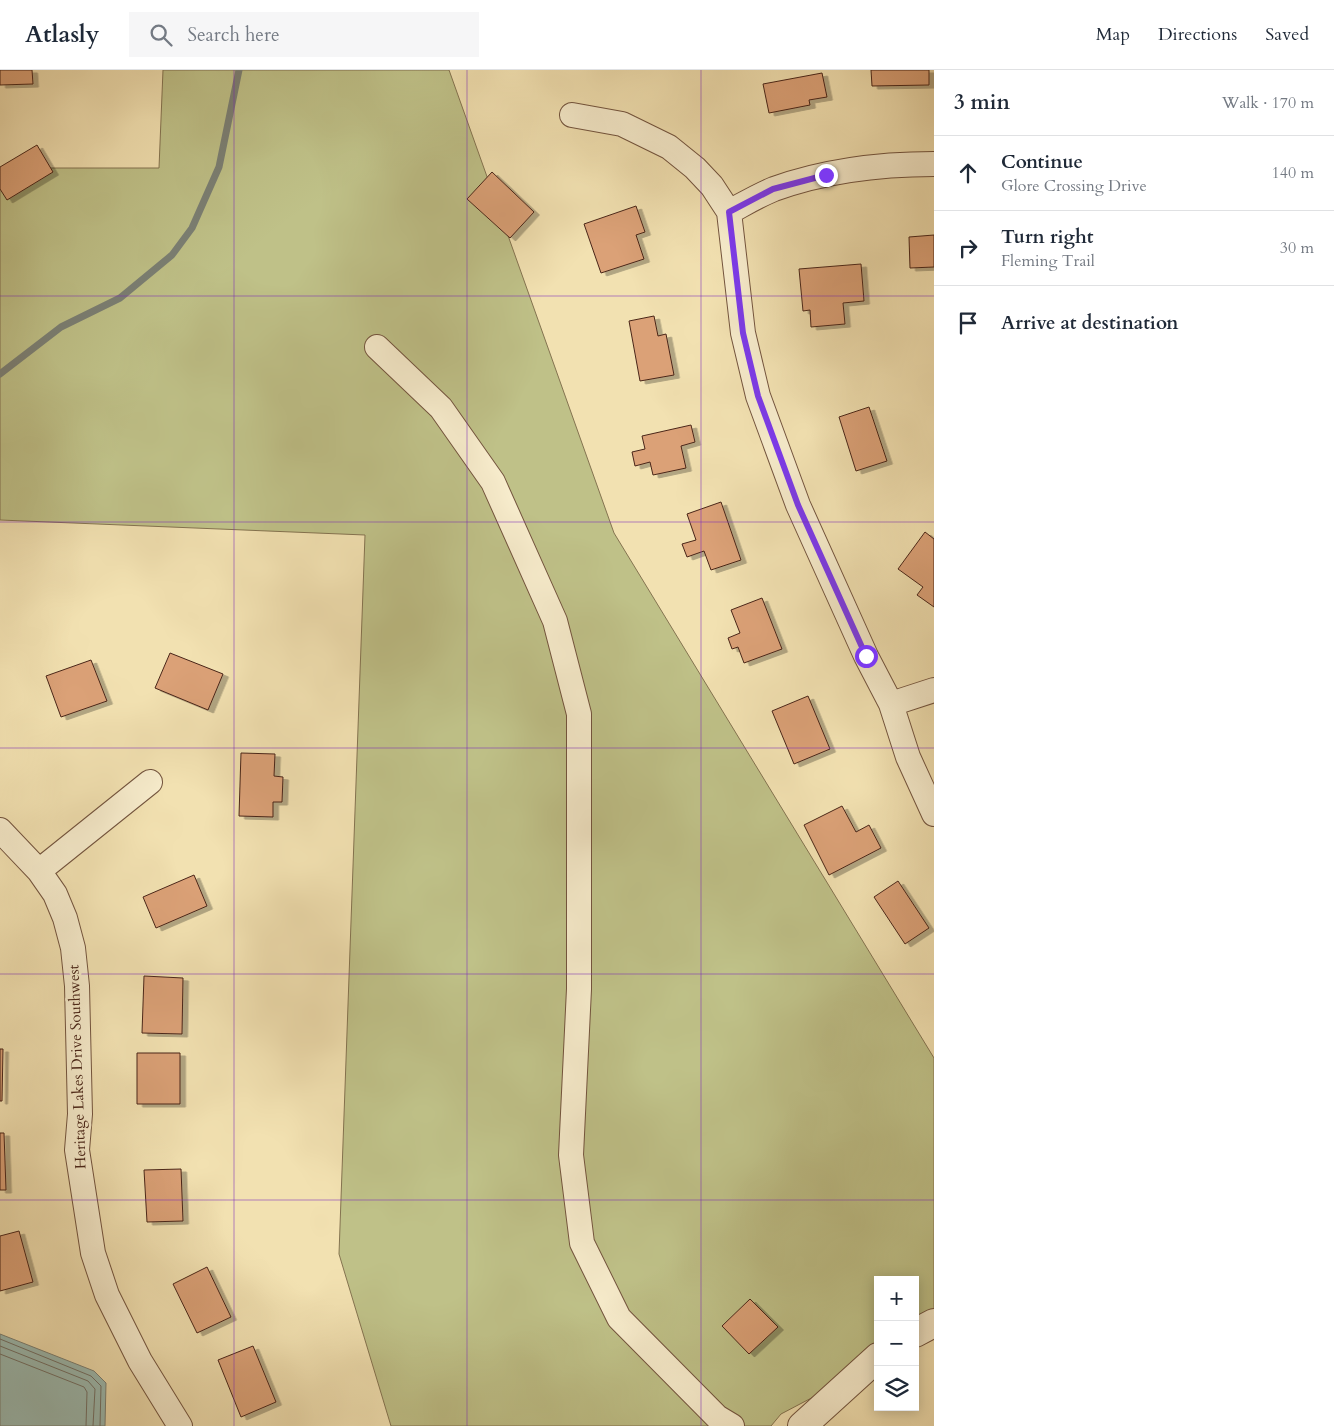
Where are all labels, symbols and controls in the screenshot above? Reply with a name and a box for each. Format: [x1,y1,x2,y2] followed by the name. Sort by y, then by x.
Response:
[129,12,479,57] search box
[25,18,99,51] text: Atlasly
[147,21,175,49] icon: search
[187,22,280,48] text: Search here
[1096,22,1130,47] text: Map
[1158,22,1237,47] text: Directions
[1265,22,1309,47] text: Saved
[954,88,1010,117] text: 3 min
[1222,92,1314,114] text: Walk · 170 m
[1001,149,1083,175] text: Continue
[954,159,982,187] icon: ahead
[1272,162,1314,184] text: 140 m
[815,164,838,187] route end
[1001,175,1147,197] text: Glore Crossing Drive
[1001,224,1093,250] text: Turn right
[954,234,982,262] icon: right
[1280,237,1314,259] text: 30 m
[1001,250,1095,272] text: Fleming Trail
[954,309,982,337] icon: arrive
[1001,310,1178,336] text: Arrive at destination
[855,645,878,668] route start
[63,964,91,1170] street label: Heritage Lakes Drive Southwest
[874,1276,919,1411] map controls
[874,1276,919,1321] button: +
[874,1321,919,1366] button: −
[874,1366,919,1411] button: layers

